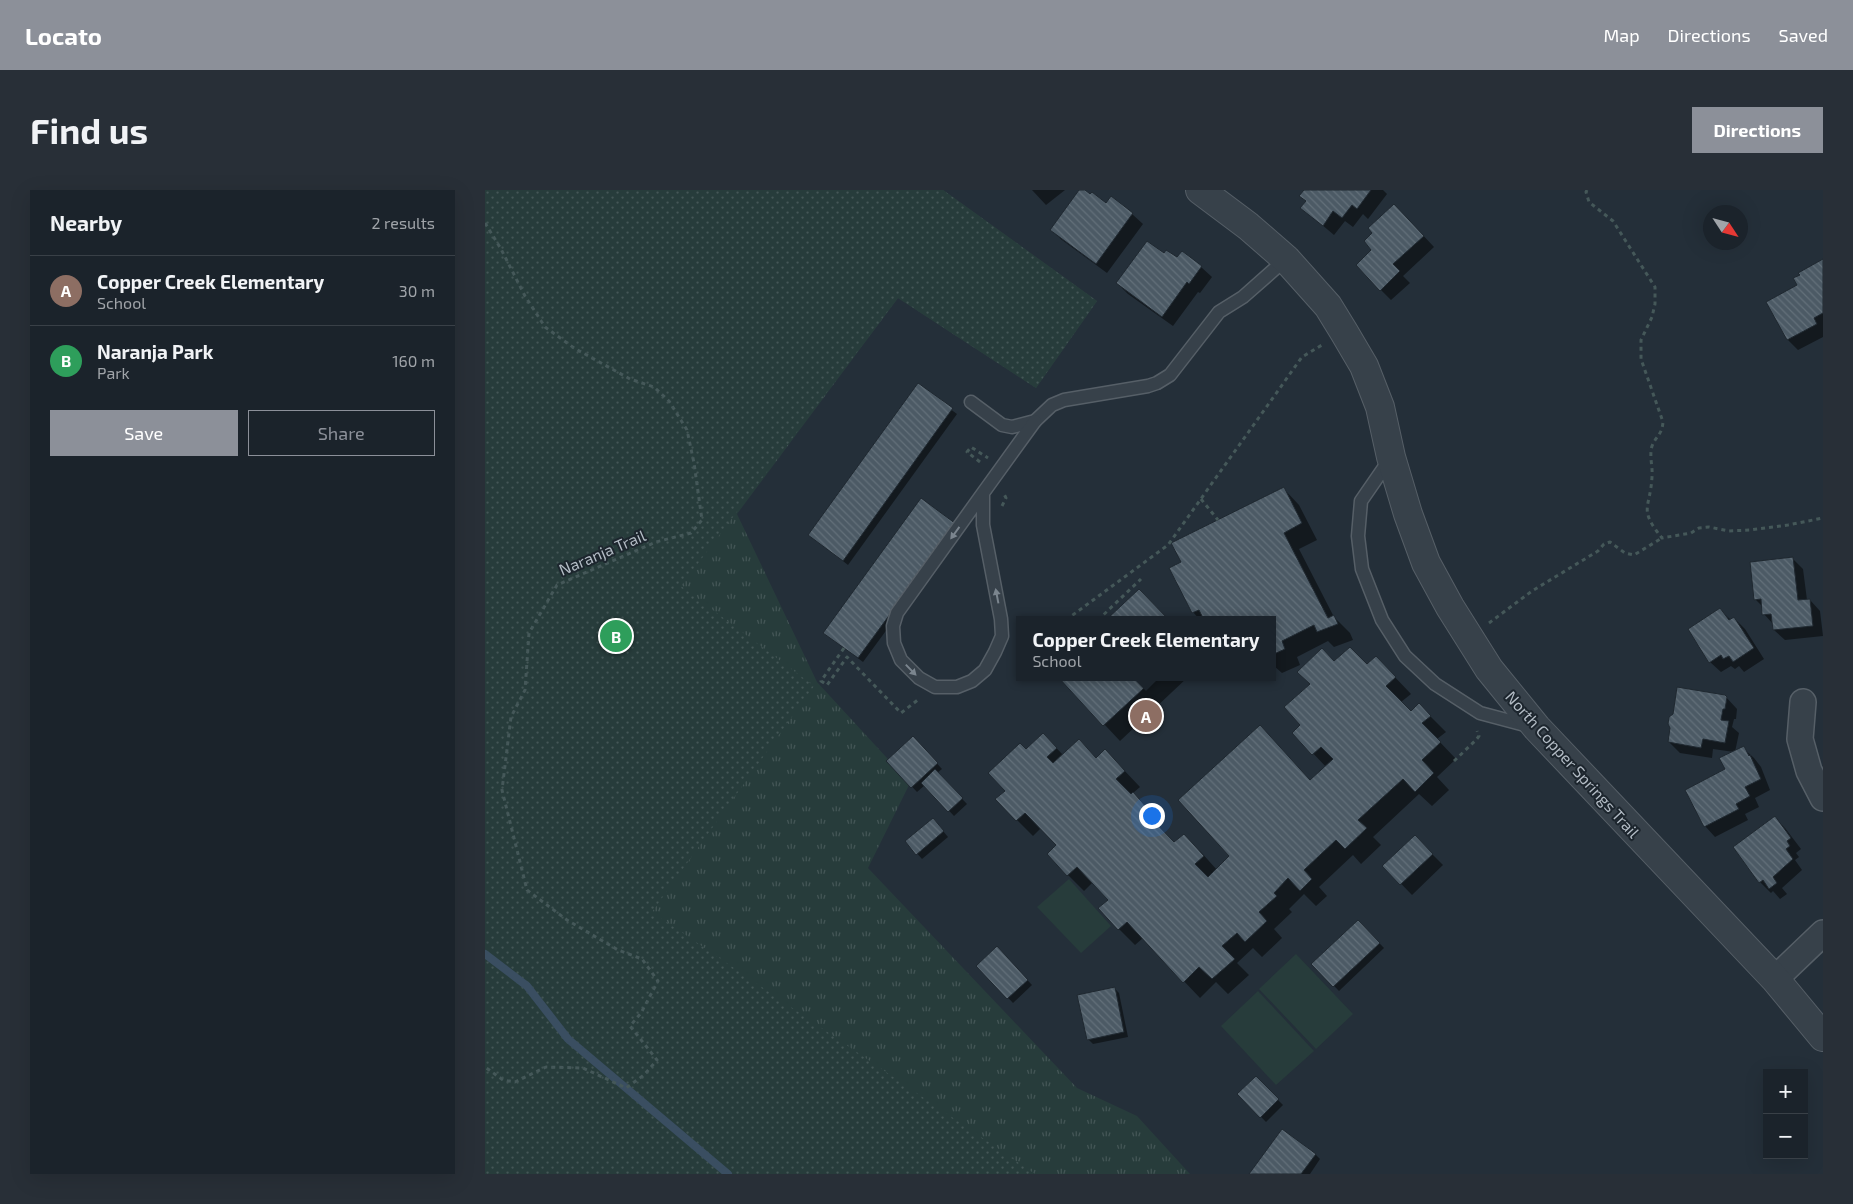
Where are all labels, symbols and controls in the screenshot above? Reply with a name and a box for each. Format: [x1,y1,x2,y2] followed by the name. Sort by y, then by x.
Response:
[25,21,102,50] text: Locato
[1603,24,1640,46] text: Map
[1668,24,1751,46] text: Directions
[1779,24,1828,46] text: Saved
[1692,107,1823,153] button: Directions
[30,109,148,151] text: Find us
[1703,205,1748,250] north arrow
[50,210,122,235] text: Nearby
[372,213,435,232] text: 2 results
[97,270,324,293] text: Copper Creek Elementary
[61,281,71,300] text: A
[399,281,435,300] text: 30 m
[97,293,146,312] text: School
[97,340,213,363] text: Naranja Park
[61,351,71,370] text: B
[392,351,435,370] text: 160 m
[97,363,130,382] text: Park
[50,410,238,456] button: Save
[248,410,435,456] button: Share
[556,525,649,580] street label: Naranja Trail
[950,526,960,539] one-way arrow
[992,587,1000,603] one-way arrow
[1016,616,1276,681] popup
[600,617,632,655] pin: B
[1032,628,1260,651] text: Copper Creek Elementary
[1032,651,1081,670] text: School
[905,664,917,676] one-way arrow
[1502,687,1644,841] street label: North Copper Springs Trail
[1130,697,1162,735] pin: A
[1139,803,1165,829] your location
[1763,1069,1808,1159] map controls
[1763,1069,1808,1114] button: +
[1763,1114,1808,1159] button: −

